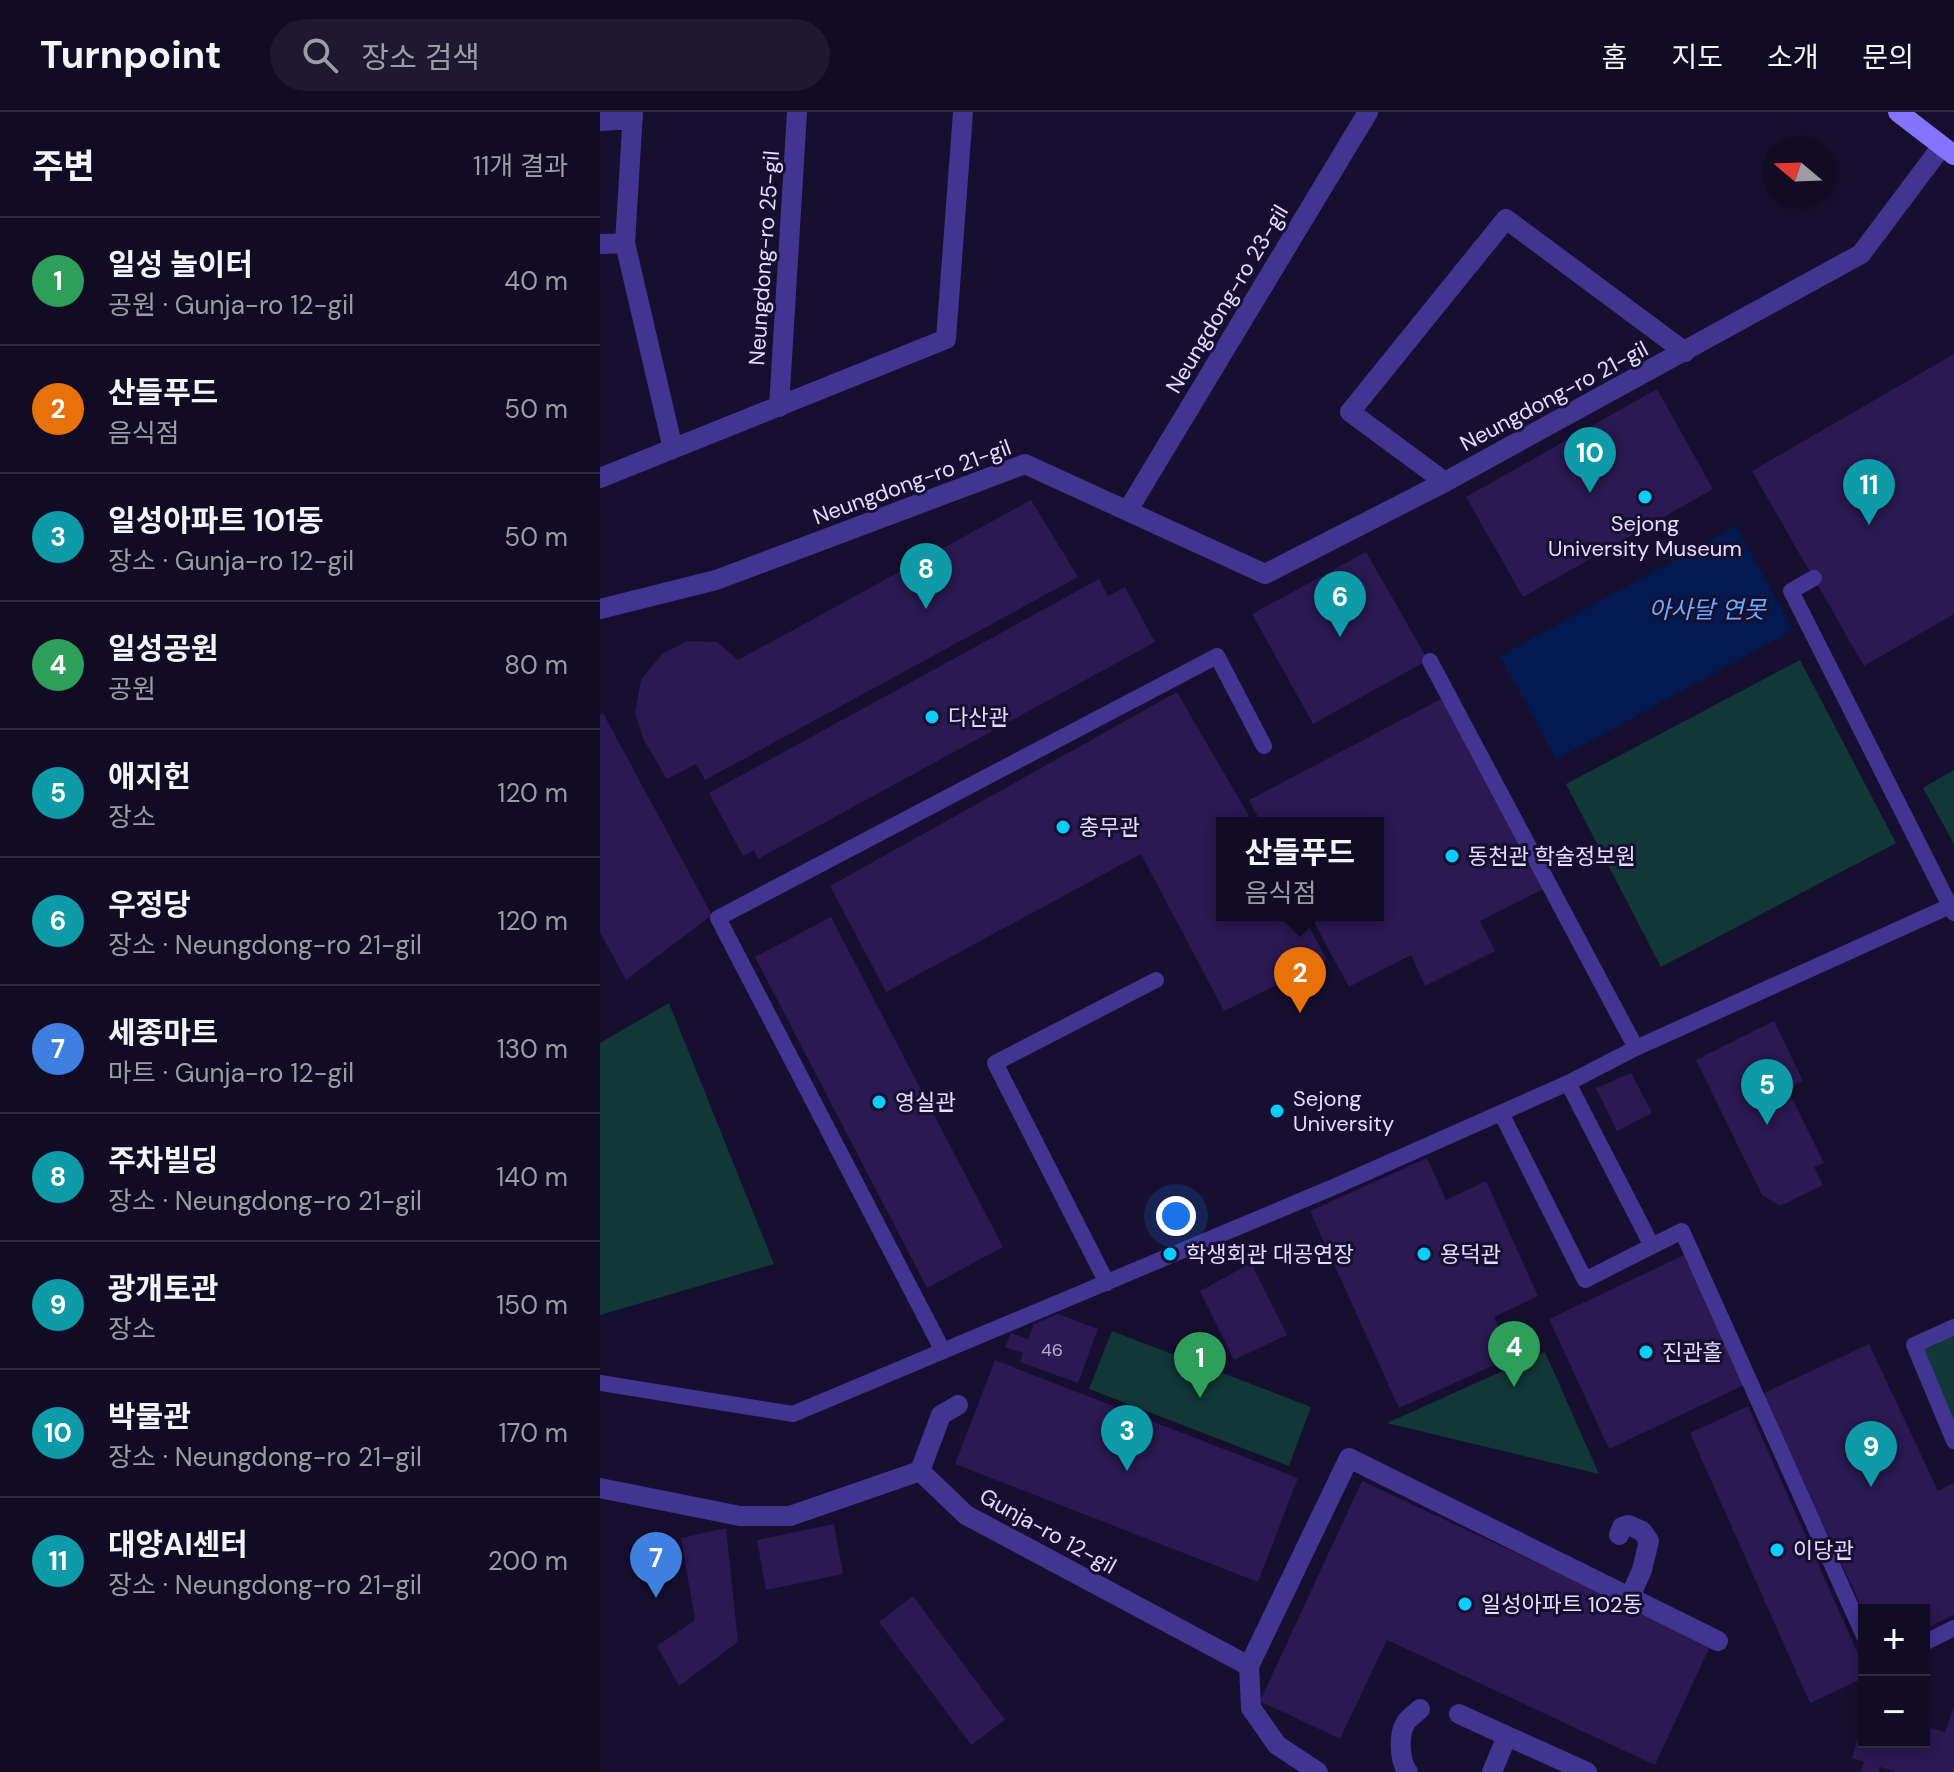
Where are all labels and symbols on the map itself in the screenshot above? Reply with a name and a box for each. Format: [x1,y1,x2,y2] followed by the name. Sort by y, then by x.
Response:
[1762,136,1834,208] north arrow
[742,150,786,366] street label: Neungdong-ro 25-gil
[1159,199,1295,399] street label: Neungdong-ro 23-gil
[1455,334,1653,458] street label: Neungdong-ro 21-gil
[1564,427,1616,493] pin: 10
[809,433,1015,531] street label: Neungdong-ro 21-gil
[1843,459,1895,525] pin: 11
[1636,488,1654,506] marker: Sejong University Museum
[1548,509,1742,563] place label: Sejong University Museum
[900,543,952,609] pin: 8
[1314,571,1366,637] pin: 6
[1648,594,1768,625] water label: 아사달 연못
[948,703,1009,732] place label: 다산관
[923,708,941,726] marker: 다산관
[1079,813,1140,842] place label: 충무관
[1054,818,1072,836] marker: 충무관
[1468,842,1636,871] place label: 동천관 학술정보원
[1443,847,1461,865] marker: 동천관 학술정보원
[1274,947,1326,1013] pin: 2
[1741,1059,1793,1125] pin: 5
[1293,1084,1394,1138] place label: Sejong University
[895,1088,956,1117] place label: 영실관
[870,1093,888,1111] marker: 영실관
[1268,1102,1286,1120] marker: Sejong University
[1156,1196,1196,1236] your location
[1186,1240,1354,1269] place label: 학생회관 대공연장
[1440,1240,1501,1269] place label: 용덕관
[1161,1245,1179,1263] marker: 학생회관 대공연장
[1415,1245,1433,1263] marker: 용덕관
[1488,1321,1540,1387] pin: 4
[1174,1332,1226,1398] pin: 1
[1041,1338,1063,1362] house number: 46
[1662,1338,1723,1367] place label: 진관홀
[1637,1343,1655,1361] marker: 진관홀
[1101,1405,1153,1471] pin: 3
[1845,1421,1897,1487] pin: 9
[975,1482,1121,1580] street label: Gunja-ro 12-gil
[630,1532,682,1598] pin: 7
[1793,1536,1854,1565] place label: 이당관
[1768,1541,1786,1559] marker: 이당관
[1481,1590,1643,1619] place label: 일성아파트 102동
[1456,1595,1474,1613] marker: 일성아파트 102동

